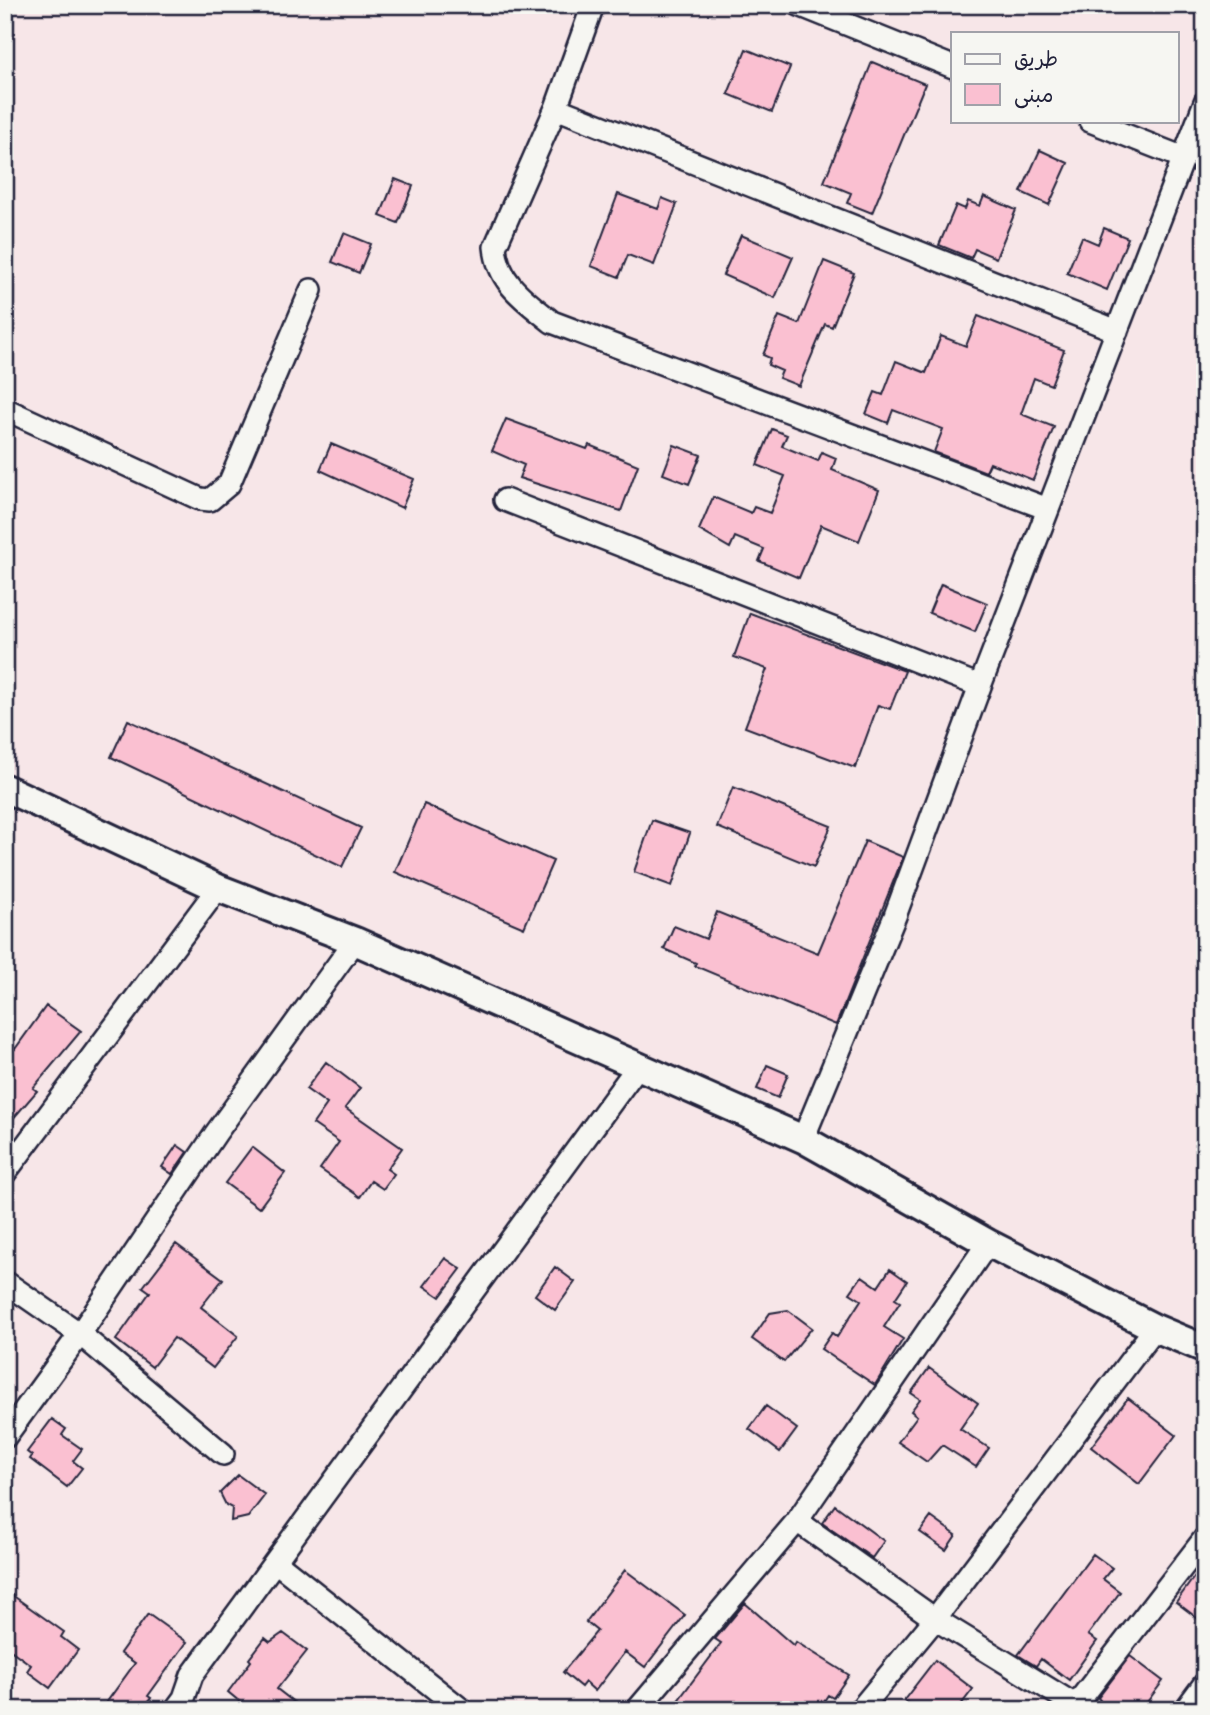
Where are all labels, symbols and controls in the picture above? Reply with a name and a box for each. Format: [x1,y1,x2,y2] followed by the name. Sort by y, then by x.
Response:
[951,32,1178,122] legend
[1014,45,1058,73] text: طريق
[1014,81,1053,109] text: مبنى

